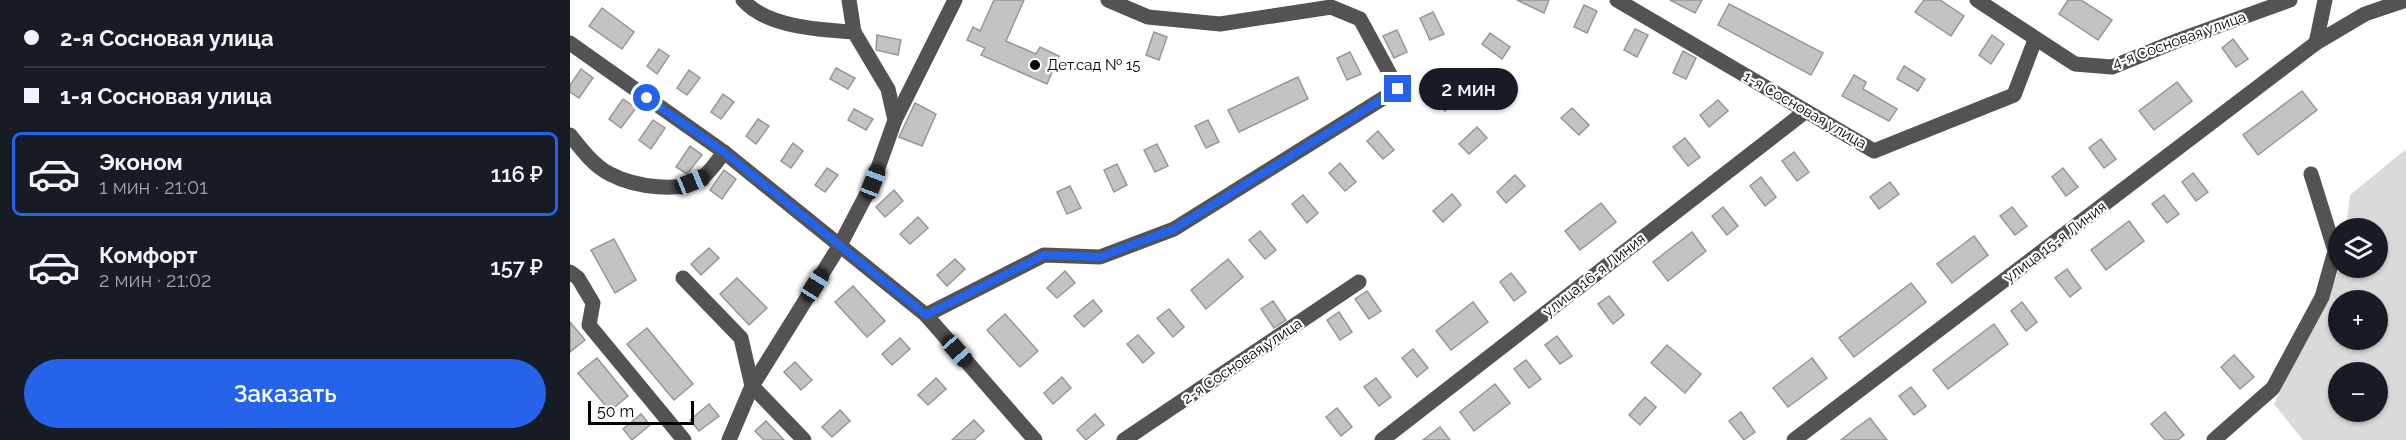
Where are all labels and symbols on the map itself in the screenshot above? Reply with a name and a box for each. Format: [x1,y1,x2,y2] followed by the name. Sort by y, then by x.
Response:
[2110,7,2248,73] street label: 4-я Сосновая улица
[1047,56,1141,74] place label: Дет.сад № 15
[1028,58,1042,72] marker: Дет.сад № 15
[1740,67,1870,153] street label: 1-я Сосновая улица
[1419,68,1518,110] callout: 2 мин
[1384,75,1411,102] route end
[633,84,660,111] route start
[858,162,888,202] car
[672,167,712,197] car
[2000,198,2110,286] street label: улица 15-я Линия
[1539,229,1649,321] street label: улица 16-я Линия
[798,265,832,305] car
[1179,314,1305,408] street label: 2-я Сосновая улица
[938,332,976,370] car
[588,398,694,426] scale bar

